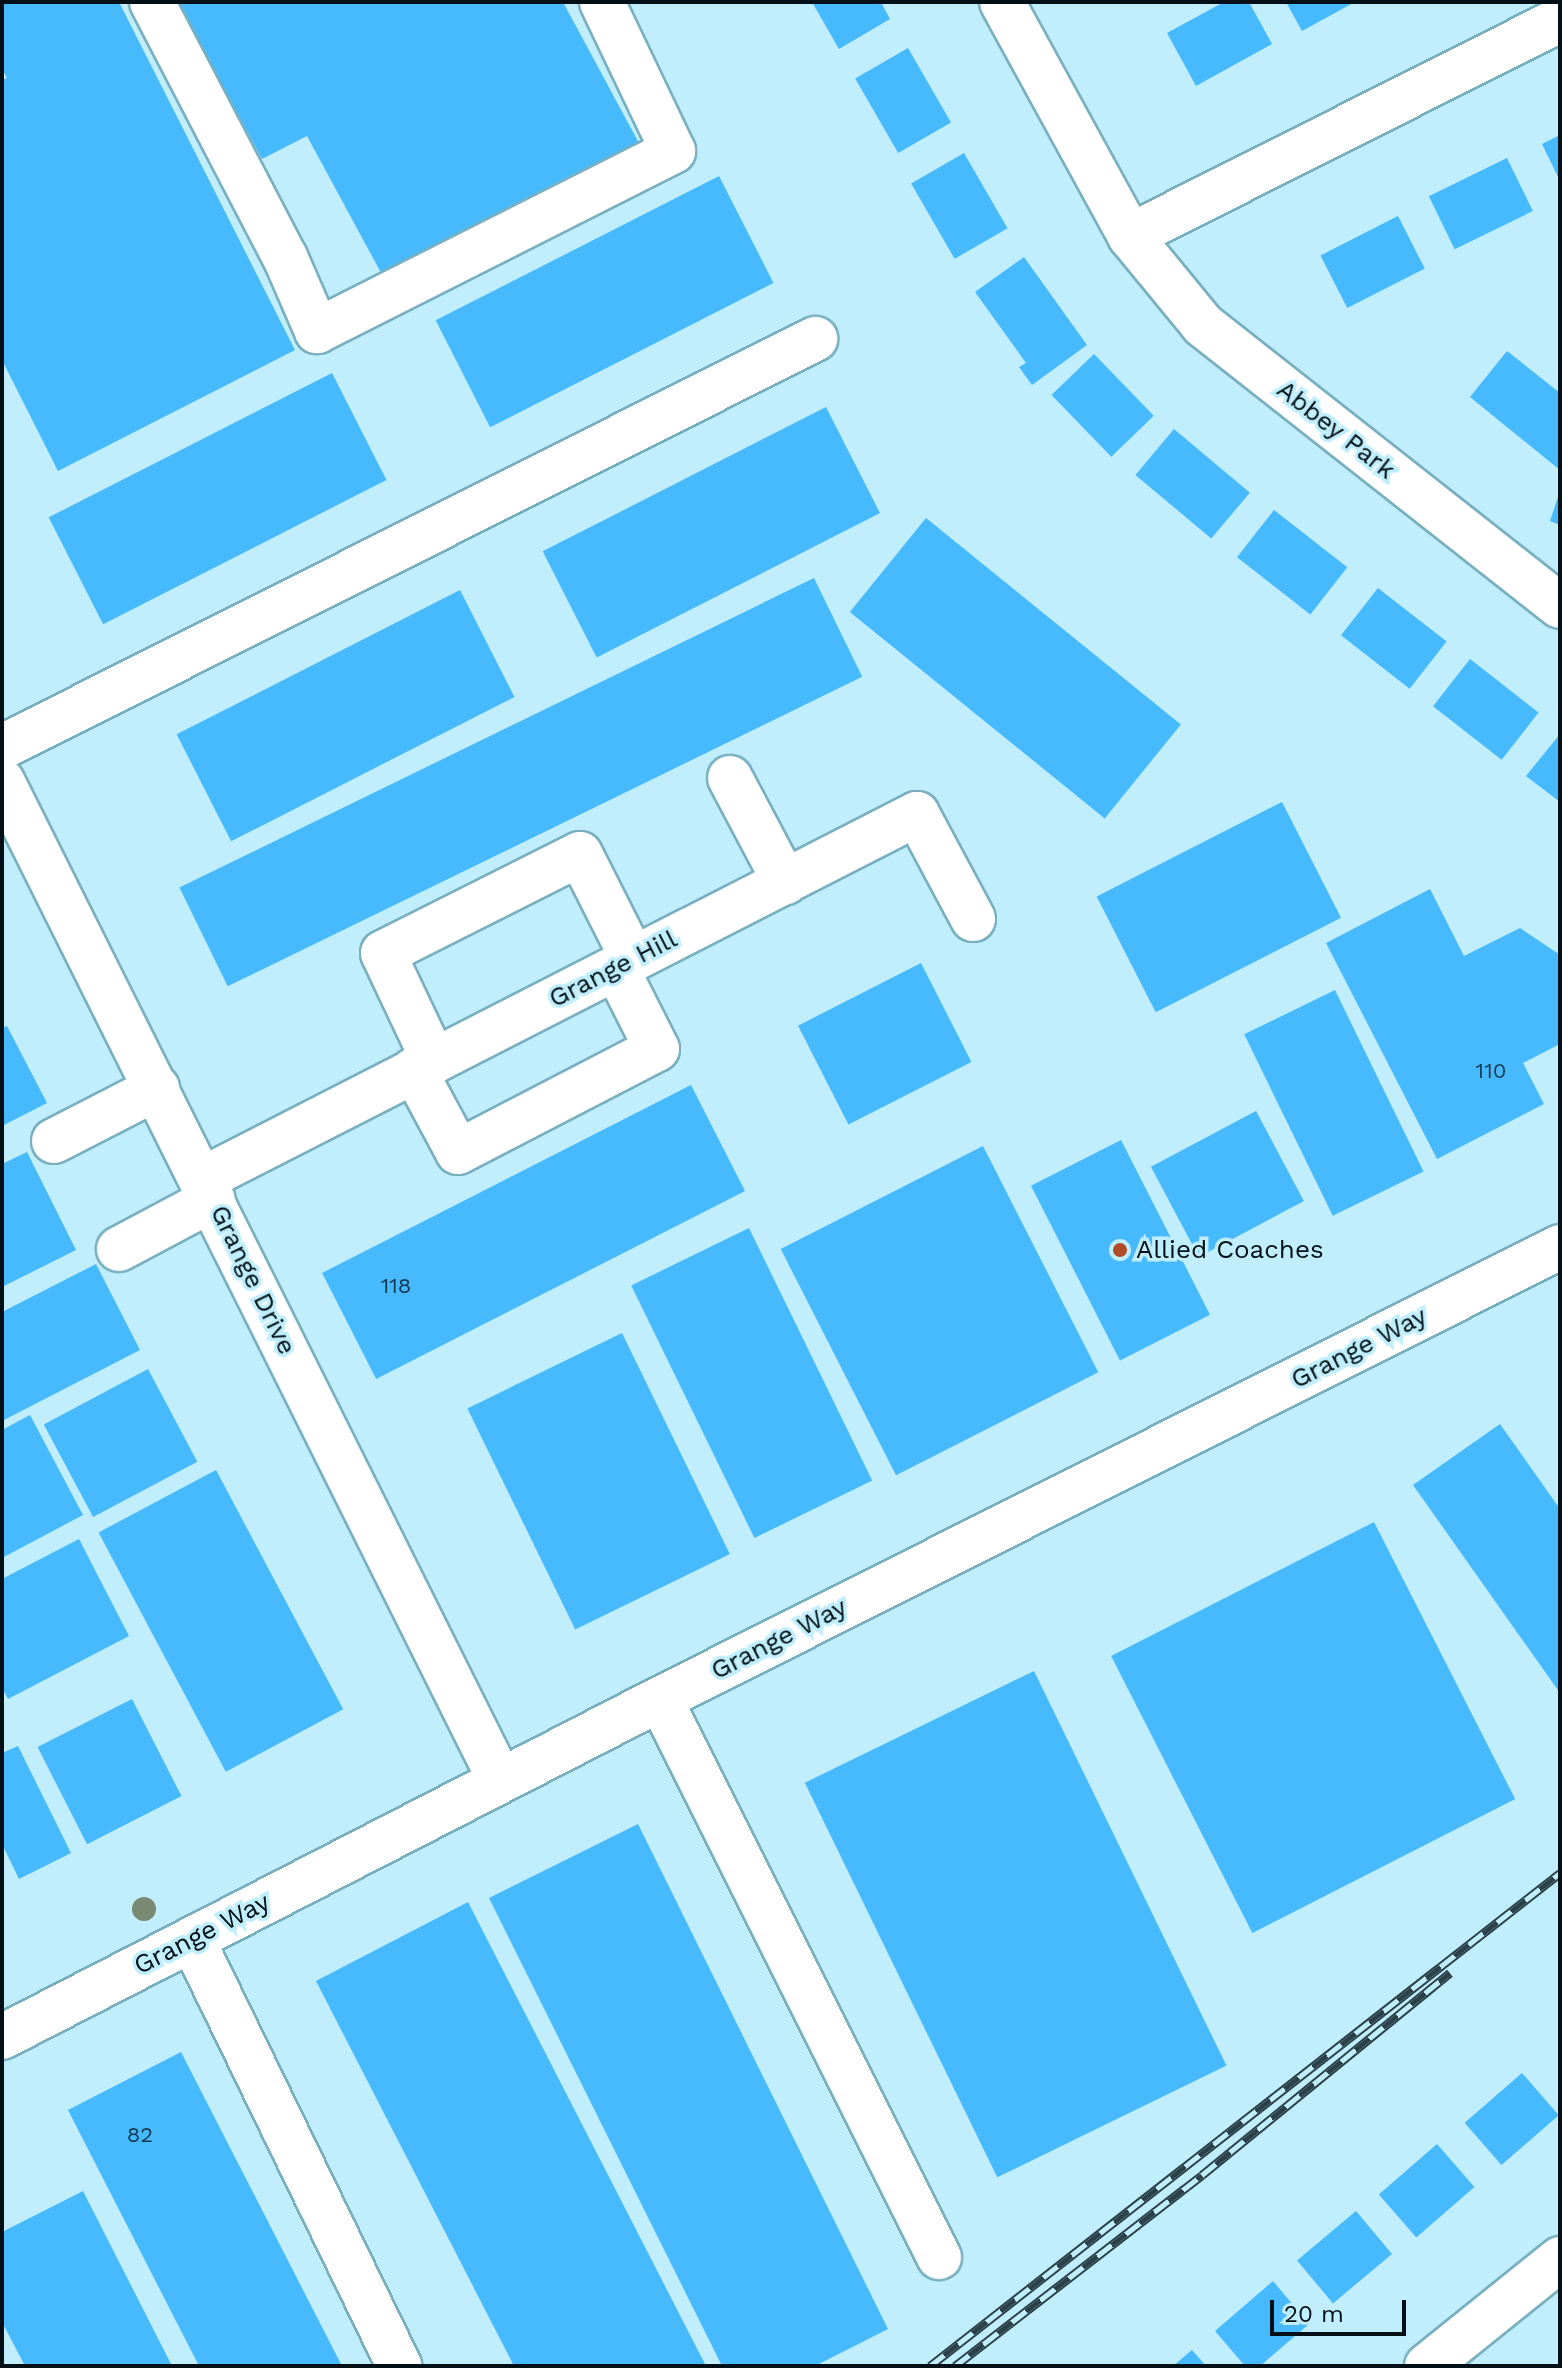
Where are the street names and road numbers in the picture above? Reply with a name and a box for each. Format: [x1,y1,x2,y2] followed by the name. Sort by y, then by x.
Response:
[1270,374,1402,486] street label: Abbey Park
[544,923,682,1015] street label: Grange Hill
[203,1200,303,1360] street label: Grange Drive
[1286,1300,1432,1396] street label: Grange Way
[706,1591,852,1687] street label: Grange Way
[129,1886,275,1982] street label: Grange Way

